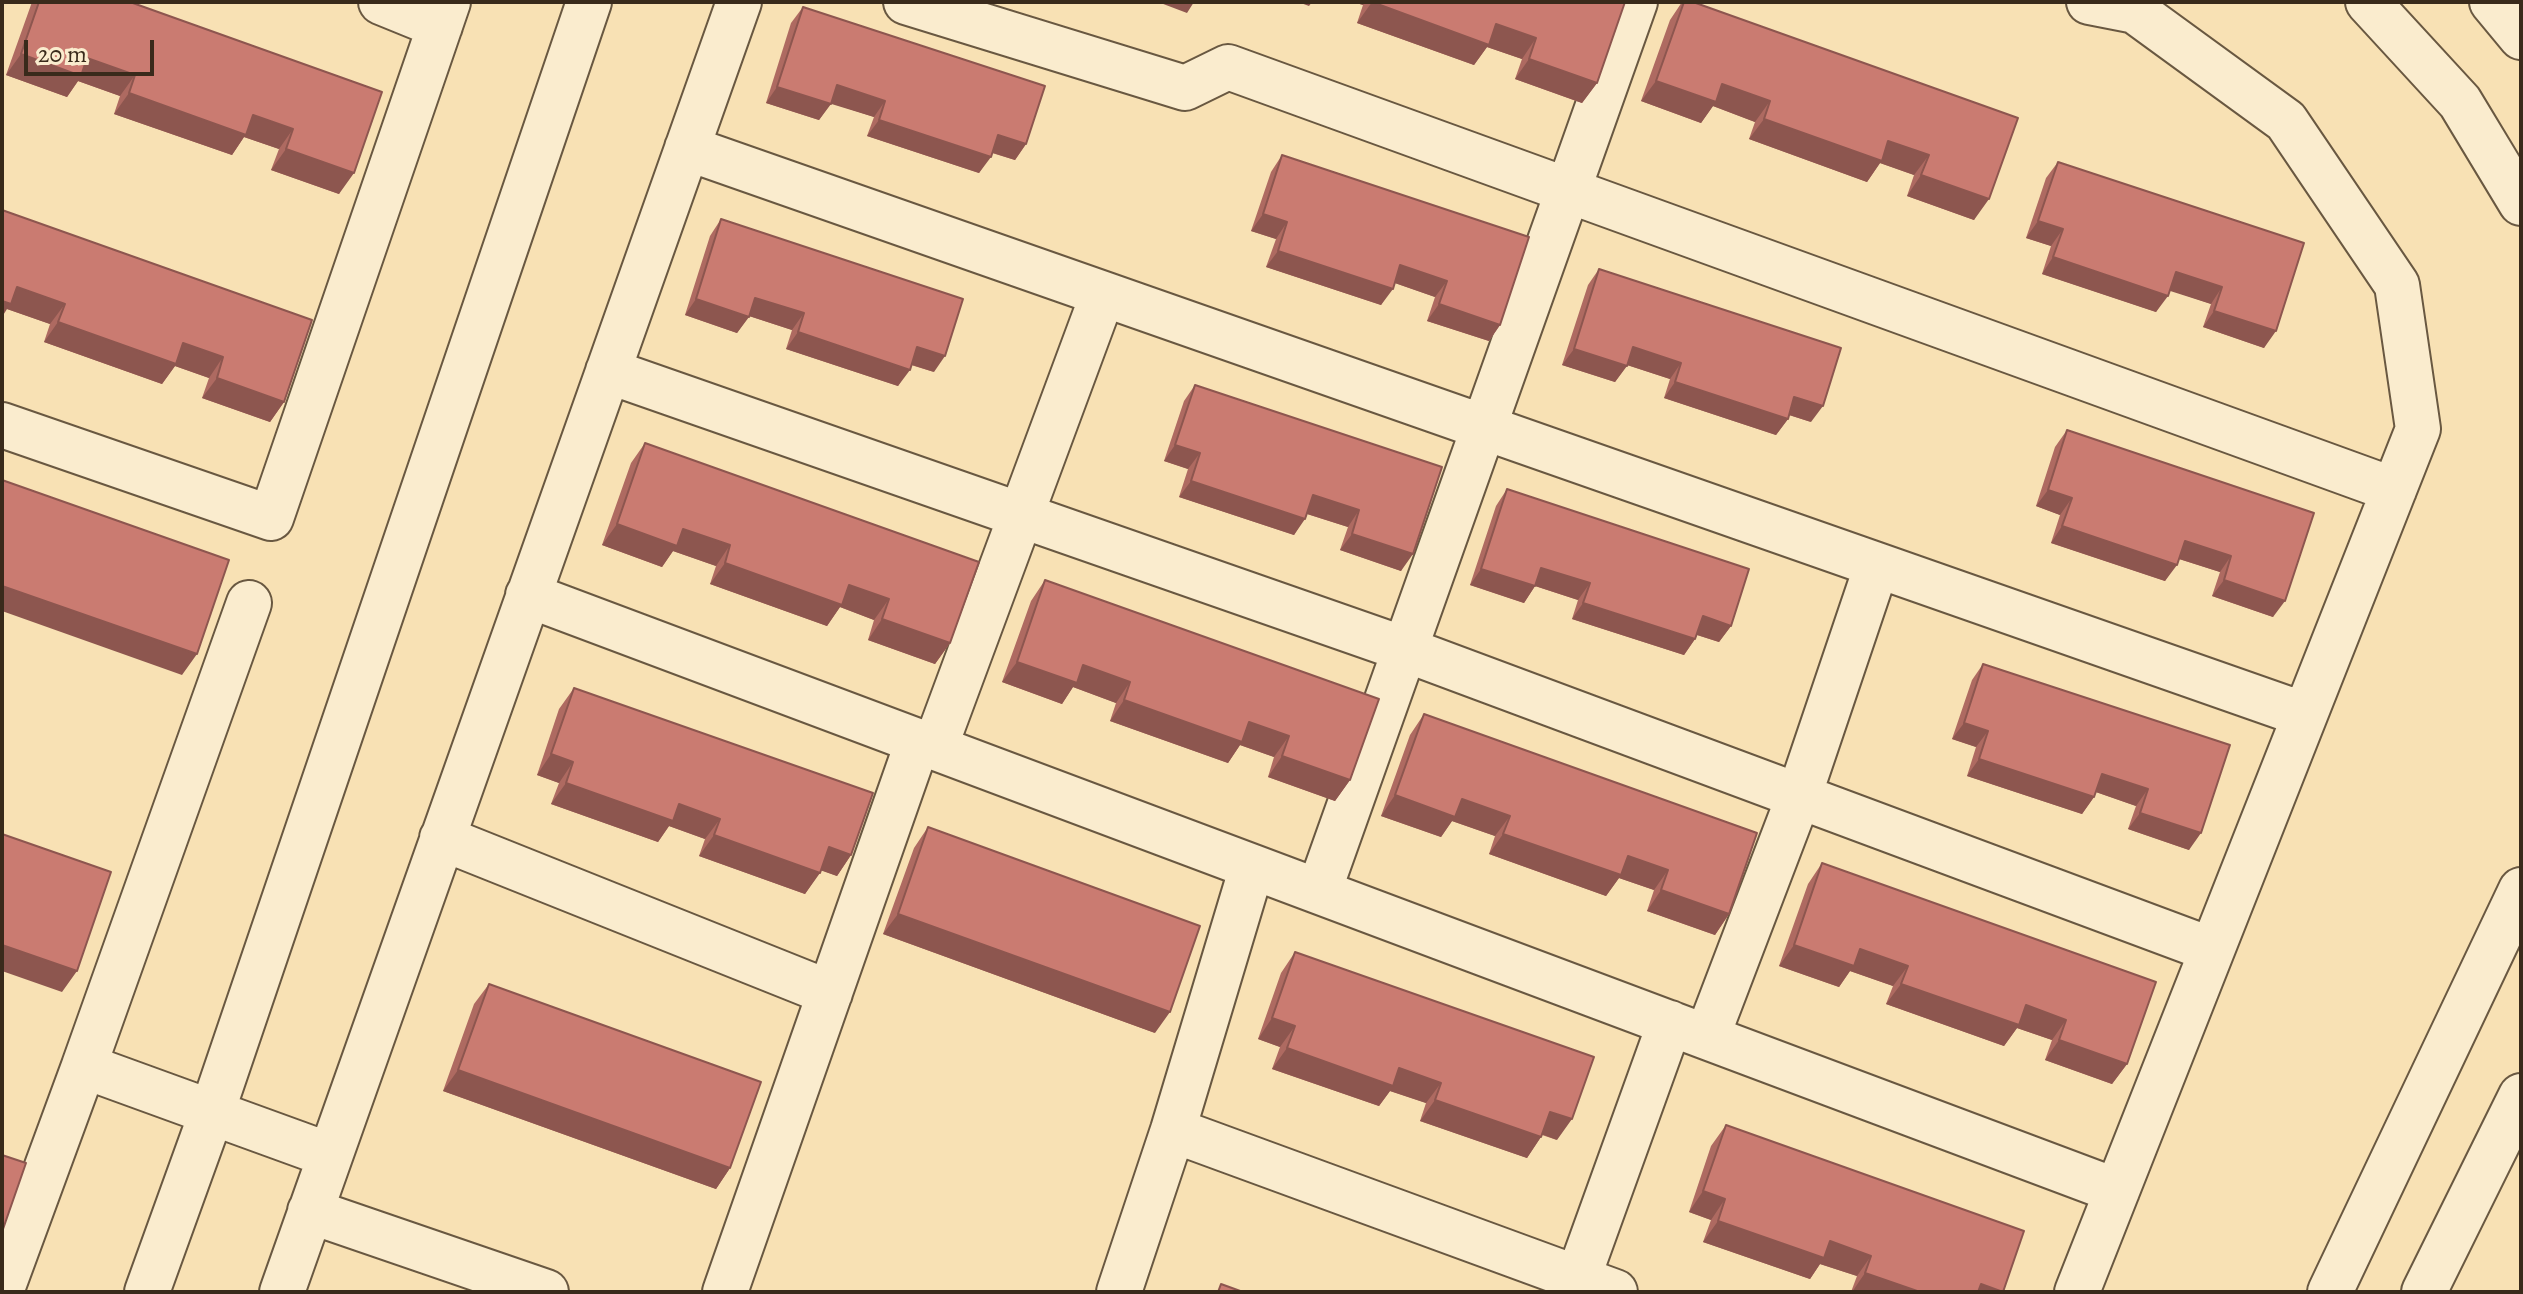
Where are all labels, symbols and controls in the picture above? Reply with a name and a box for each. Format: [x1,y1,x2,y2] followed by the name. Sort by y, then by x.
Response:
[28,24,158,74] scale bar
[38,38,87,70] text: 20 m

